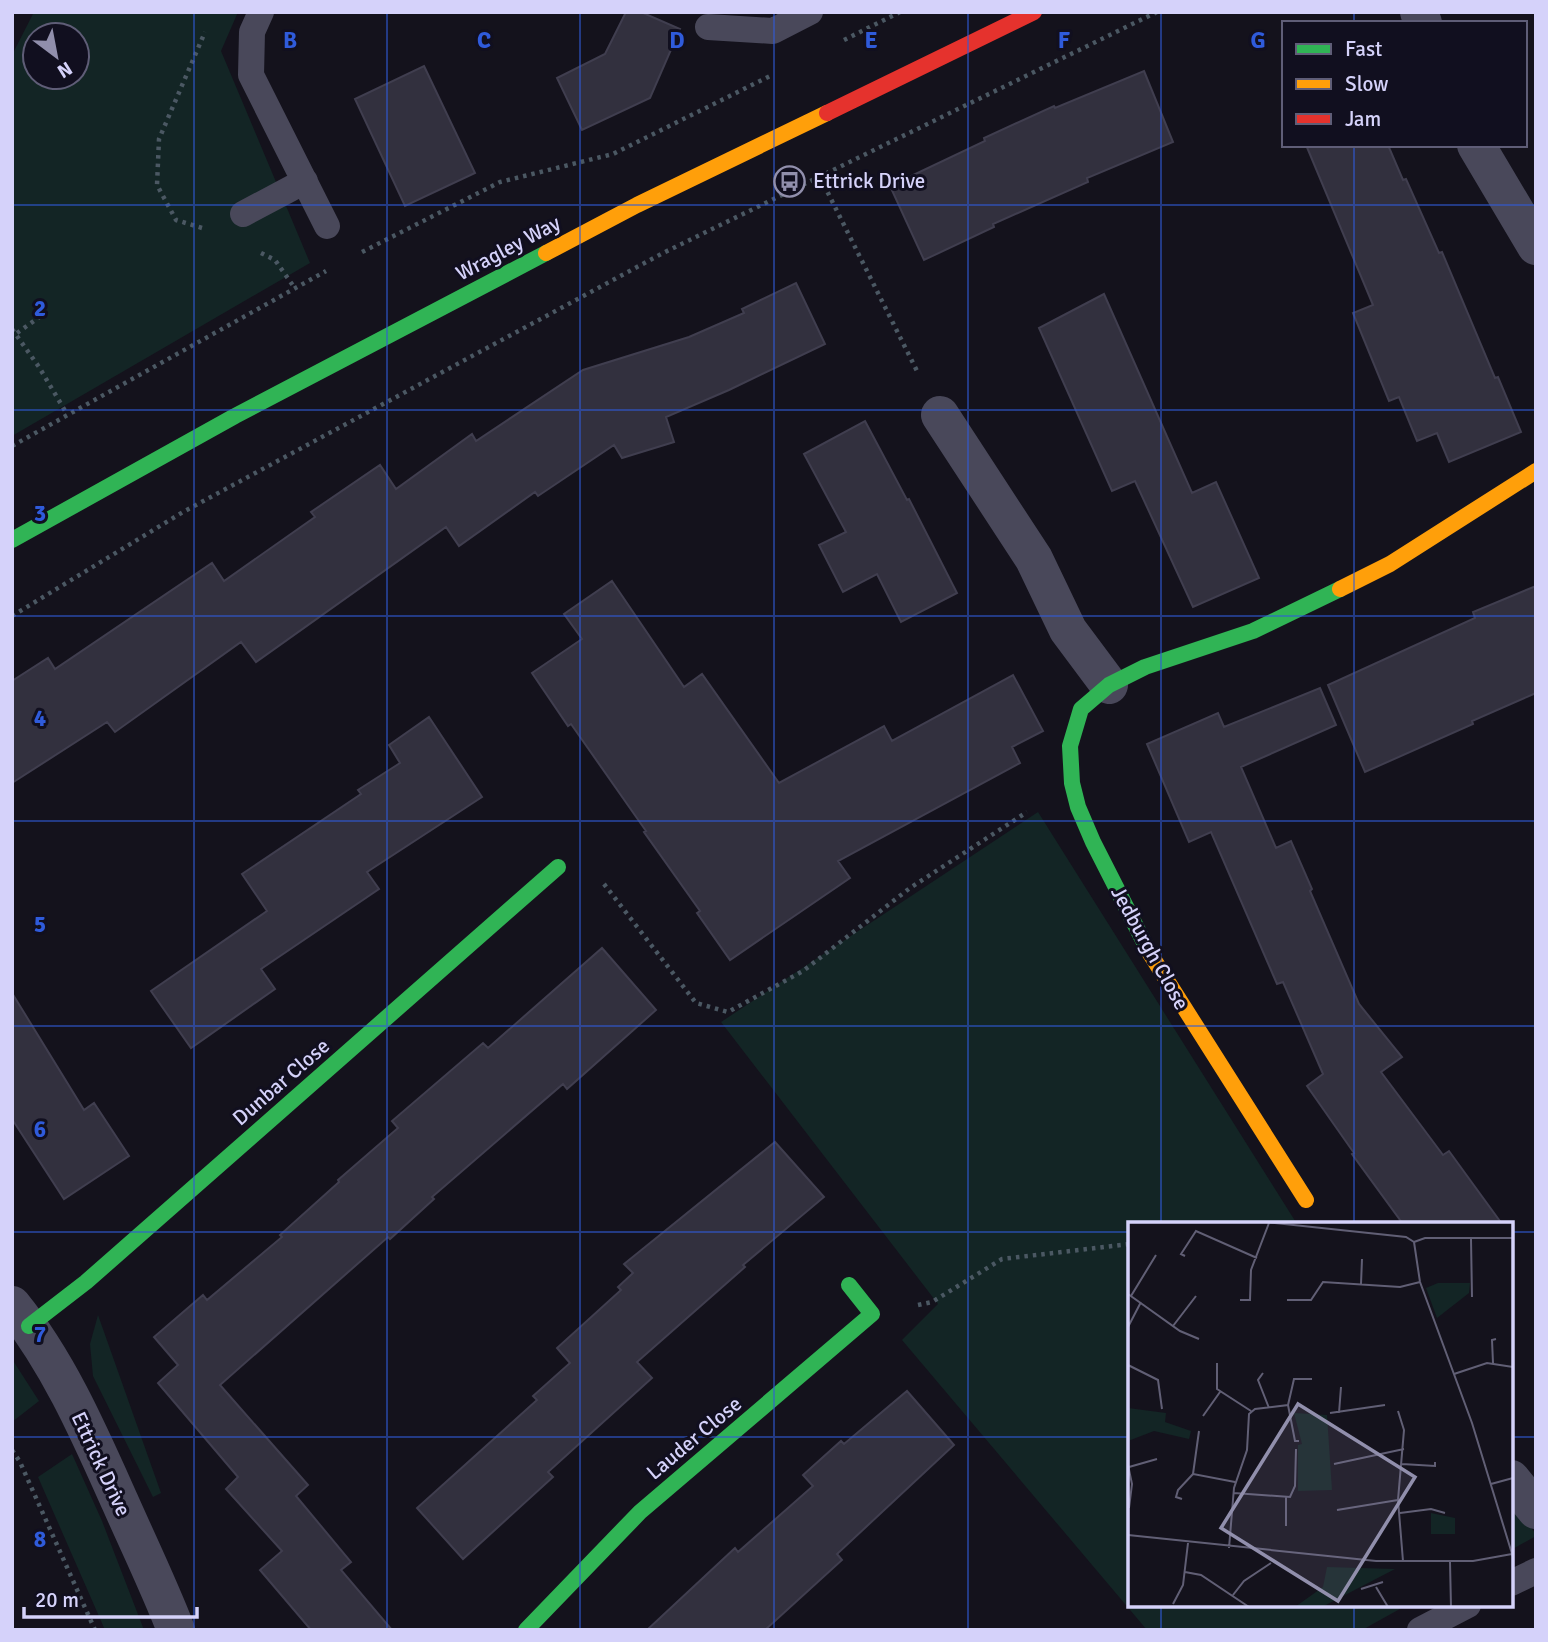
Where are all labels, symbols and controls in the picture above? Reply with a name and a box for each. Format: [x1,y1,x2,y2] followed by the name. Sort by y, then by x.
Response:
[21,21,91,91] north arrow
[1282,21,1527,147] legend
[283,26,297,55] text: B
[477,26,491,55] text: C
[669,26,685,55] text: D
[864,26,878,55] text: E
[1058,26,1070,55] text: F
[1250,26,1266,55] text: G
[1345,36,1382,62] text: Fast
[53,56,76,83] text: N
[1345,71,1389,97] text: Slow
[1345,106,1381,132] text: Jam
[773,164,807,198] bus stop icon: Ettrick Drive
[813,168,925,194] place label: Ettrick Drive
[451,210,565,286] street label: Wragley Way
[34,294,46,323] text: 2
[34,499,46,528] text: 3
[34,704,46,733] text: 4
[1105,882,1195,1014] street label: Jedburgh Close
[34,910,46,939] text: 5
[227,1033,335,1131] street label: Dunbar Close
[34,1115,46,1144] text: 6
[1128,1222,1513,1607] inset map
[34,1320,46,1349] text: 7
[641,1391,747,1485] street label: Lauder Close
[66,1408,136,1520] street label: Ettrick Drive
[34,1525,46,1554] text: 8
[24,1576,198,1620] scale bar
[35,1587,79,1613] text: 20 m

